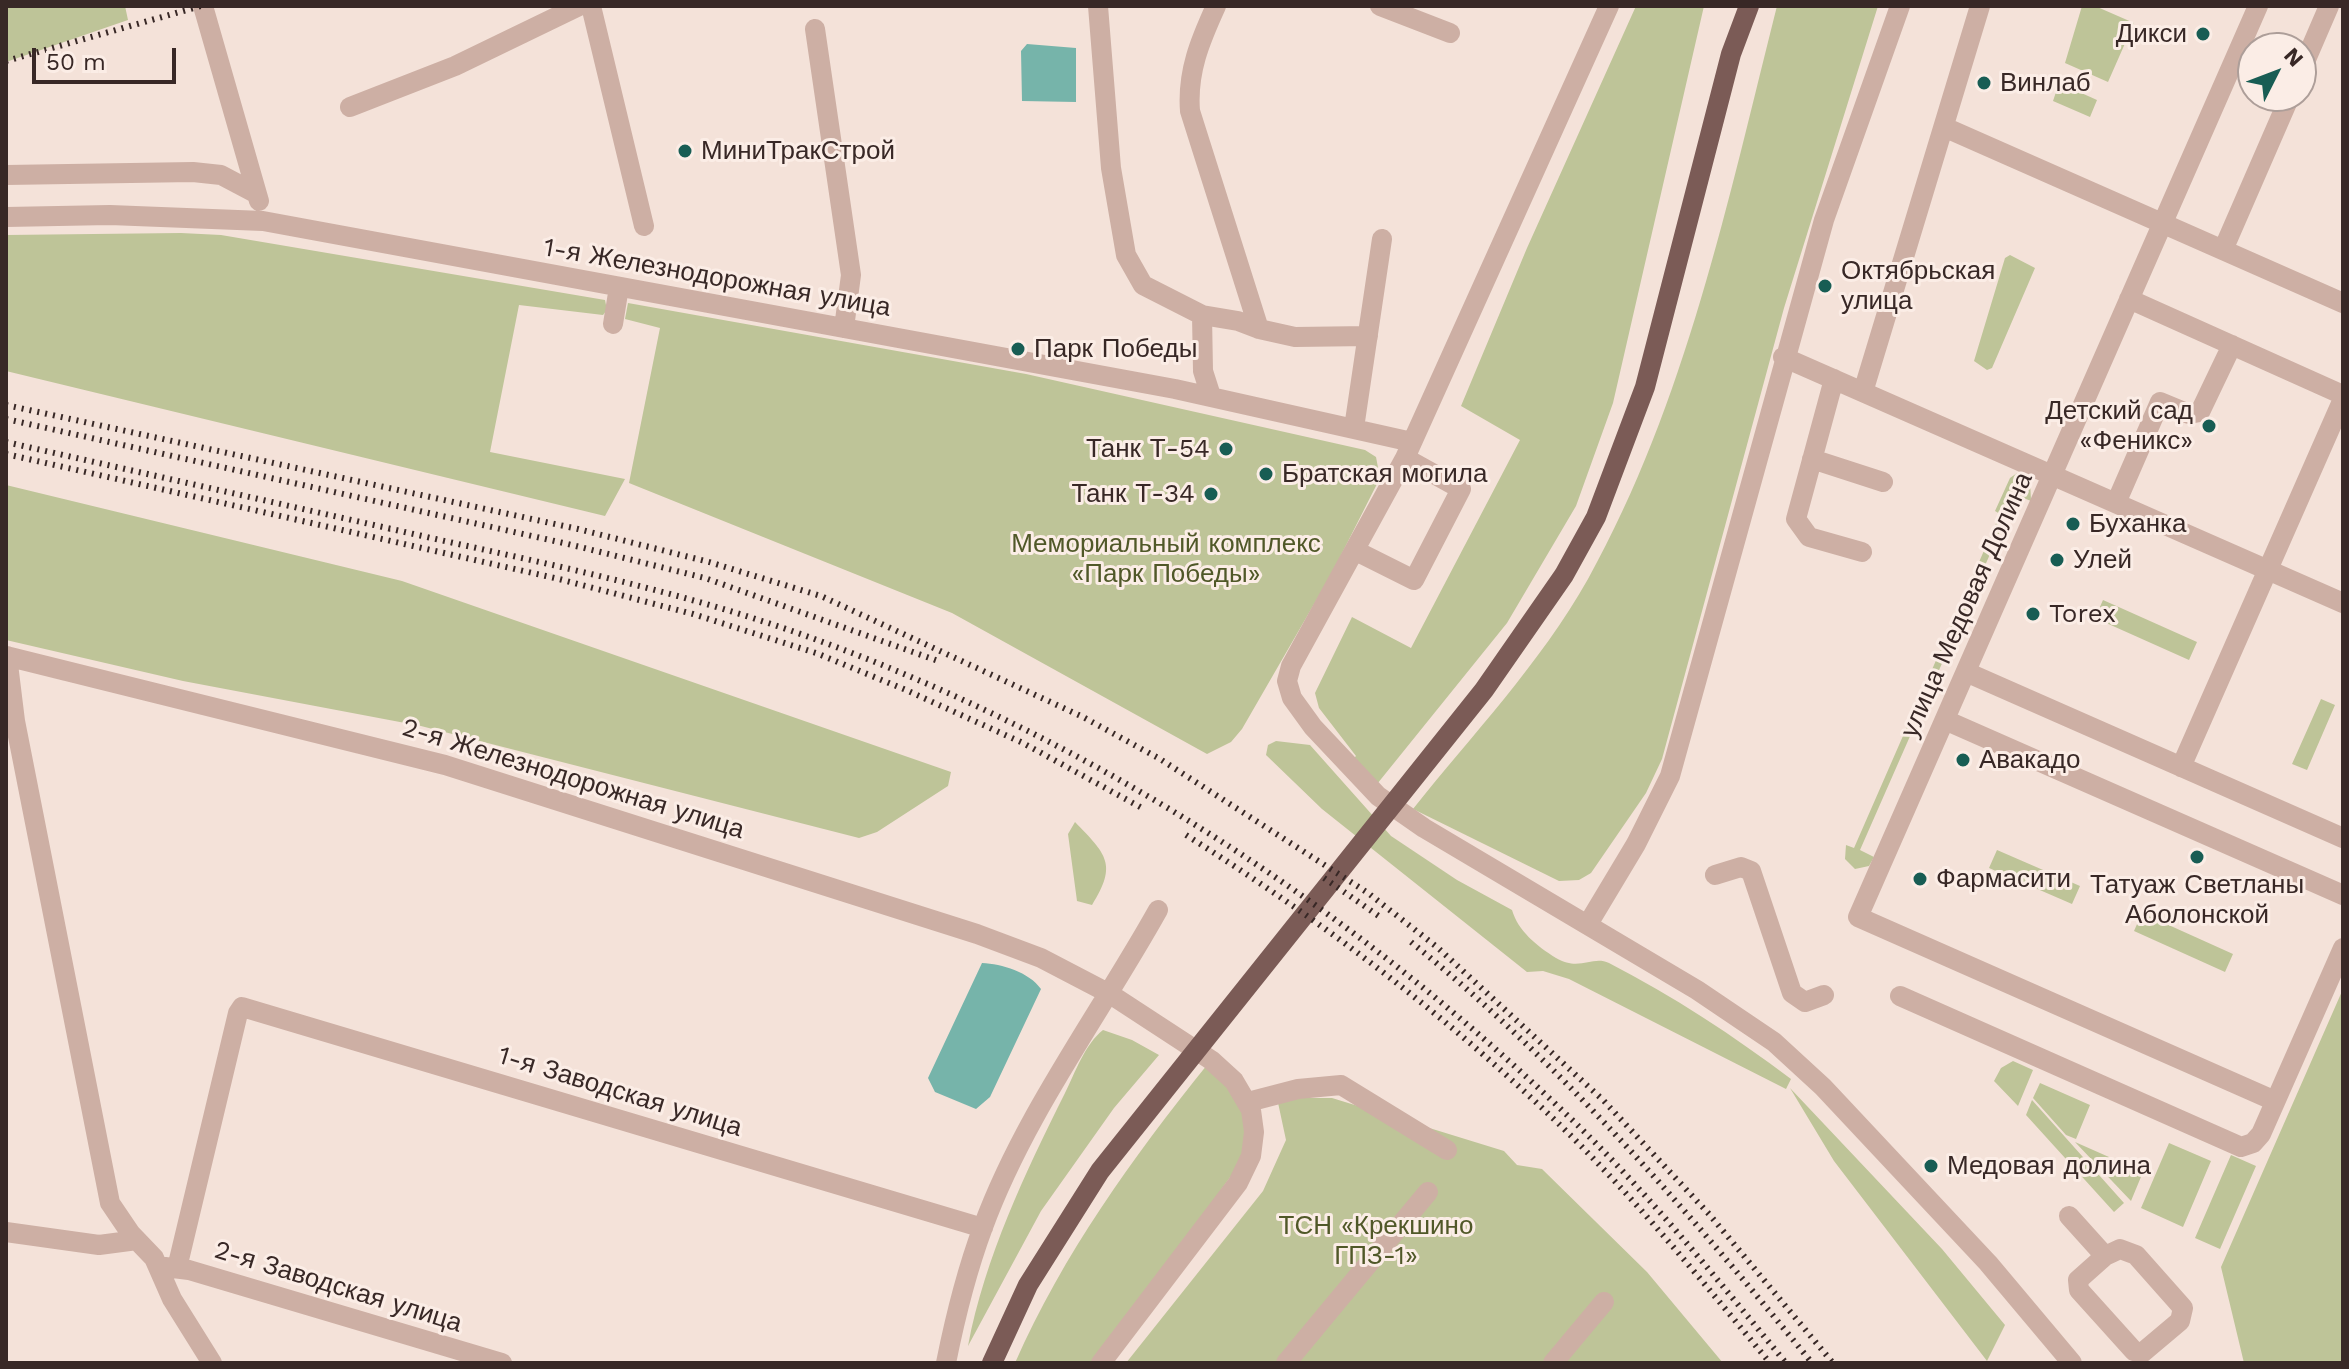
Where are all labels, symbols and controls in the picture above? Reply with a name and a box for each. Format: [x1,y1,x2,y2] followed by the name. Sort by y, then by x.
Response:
[2116,18,2187,50] place label: Дикси
[2194,25,2212,43] marker: Дикси
[36,32,180,82] scale bar
[2237,32,2317,112] north arrow
[2279,43,2308,71] text: N
[46,48,106,76] text: 50 m
[2000,67,2091,99] place label: Винлаб
[1975,74,1993,92] marker: Винлаб
[701,135,895,167] place label: МиниТракСтрой
[676,142,694,160] marker: МиниТракСтрой
[541,232,893,324] street label: 1-я Железнодорожная улица
[1841,255,1995,316] place label: Октябрьская улица
[1816,277,1834,295] marker: Октябрьская улица
[1034,333,1197,365] place label: Парк Победы
[1009,340,1027,358] marker: Парк Победы
[2045,395,2193,456] place label: Детский сад «Феникс»
[2200,417,2218,435] marker: Детский сад «Феникс»
[1086,433,1210,465] place label: Танк Т-54
[1217,440,1235,458] marker: Танк Т-54
[1282,458,1487,490] place label: Братская могила
[1257,465,1275,483] marker: Братская могила
[1894,468,2040,742] street label: улица Медовая Долина
[1071,478,1195,510] place label: Танк Т-34
[1202,485,1220,503] marker: Танк Т-34
[2089,508,2186,540] place label: Буханка
[2064,515,2082,533] marker: Буханка
[1011,528,1321,590] park label: Мемориальный комплекс «Парк Победы»
[2073,544,2132,576] place label: Улей
[2048,551,2066,569] marker: Улей
[2049,598,2116,630] place label: Torex
[2024,605,2042,623] marker: Torex
[398,712,748,846] street label: 2-я Железнодорожная улица
[1979,744,2080,776] place label: Авакадо
[1954,751,1972,769] marker: Авакадо
[2188,848,2206,866] marker: Татуаж Светланы Аболонской
[1936,863,2071,895] place label: Фармасити
[2090,869,2304,930] place label: Татуаж Светланы Аболонской
[1911,870,1929,888] marker: Фармасити
[495,1040,745,1144] street label: 1-я Заводская улица
[1947,1150,2151,1182] place label: Медовая долина
[1922,1157,1940,1175] marker: Медовая долина
[1279,1210,1473,1272] park label: ТСН «Крекшино ГПЗ-1»
[210,1234,466,1340] street label: 2-я Заводская улица

